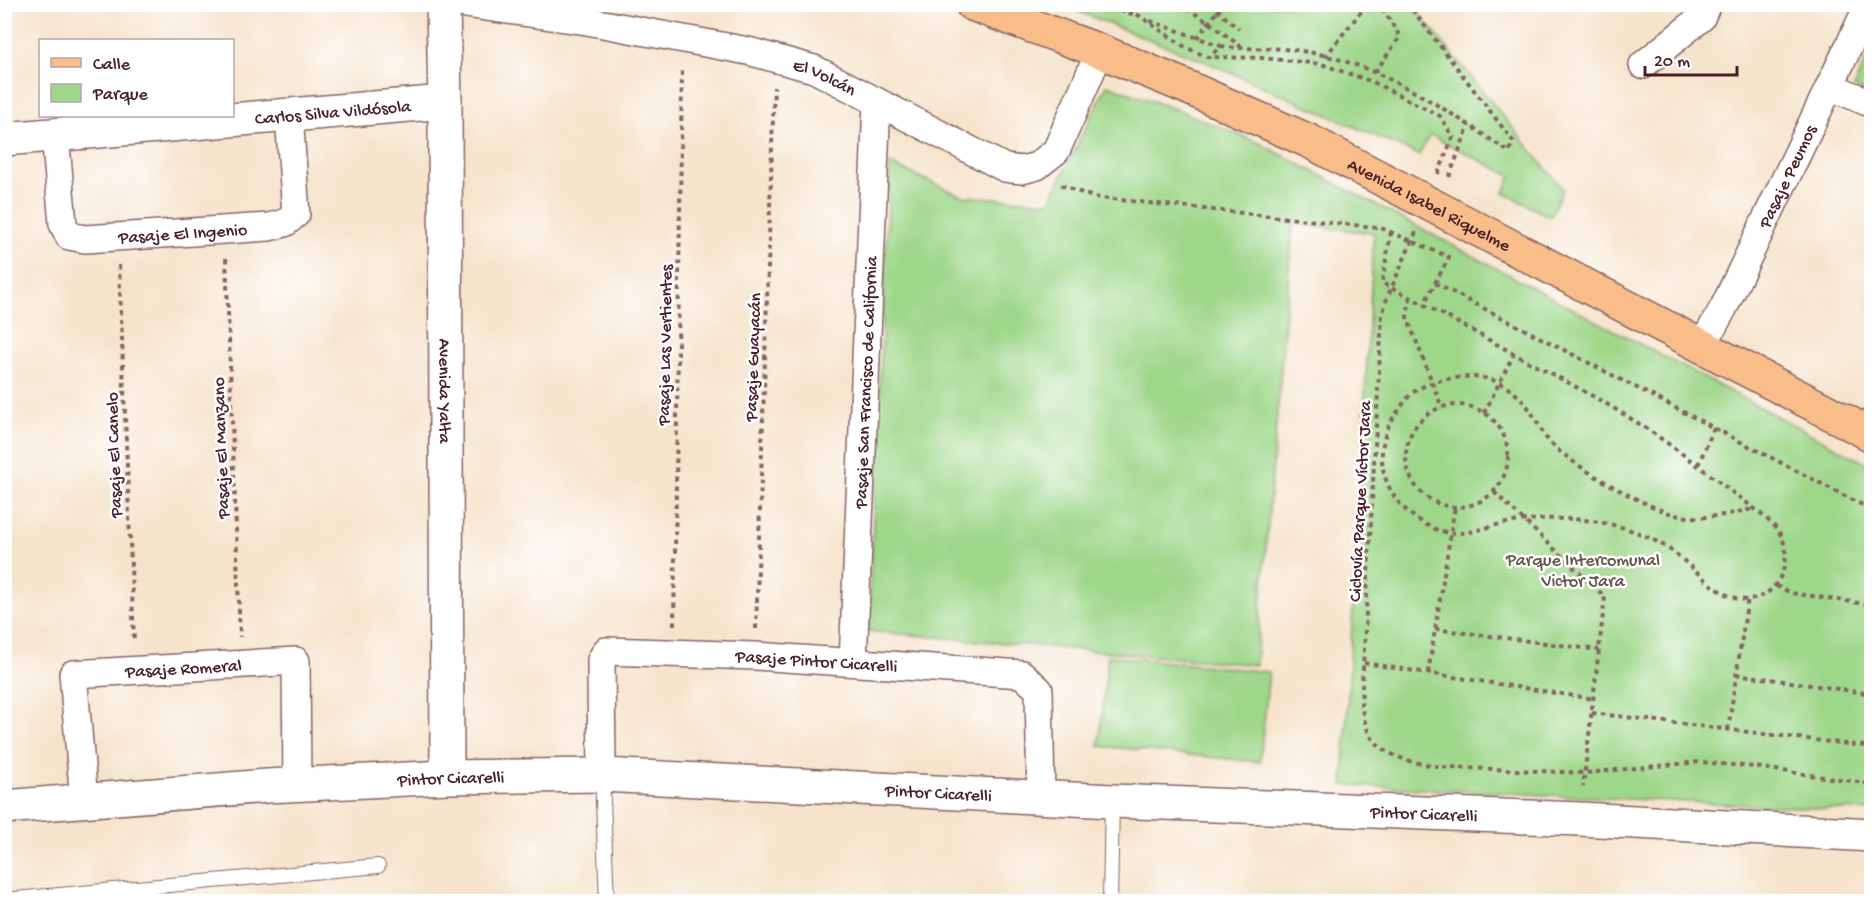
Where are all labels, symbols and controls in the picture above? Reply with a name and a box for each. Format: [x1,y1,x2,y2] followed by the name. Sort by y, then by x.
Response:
[39,39,234,117] legend
[1645,39,1736,77] scale bar
[1654,52,1690,73] text: 20 m
[93,55,131,76] text: Calle
[790,56,859,102] street label: El Volcán
[92,85,149,106] text: Parque
[254,97,413,131] street label: Carlos Silva Vildósola
[1755,121,1823,233] street label: Pasaje Peumos
[1343,155,1514,258] street label: Avenida Isabel Riquelme
[117,220,248,250] street label: Pasaje El Ingenio
[852,255,883,510] street label: Pasaje San Francisco de California
[655,263,678,427] street label: Pasaje Las Vertientes
[742,292,767,423] street label: Pasaje Guayacán
[433,339,454,444] street label: Avenida Yalta
[210,377,235,520] street label: Pasaje El Manzano
[103,392,128,519] street label: Pasaje El Canelo
[1346,399,1377,602] street label: Ciclovía Parque Víctor Jara
[1505,551,1660,593] park label: Parque Intercomunal Victor Jara
[734,647,898,679] street label: Pasaje Pintor Cicarelli
[124,656,242,684] street label: Pasaje Romeral
[396,768,505,793] street label: Pintor Cicarelli
[883,781,992,808] street label: Pintor Cicarelli
[1369,803,1478,828] street label: Pintor Cicarelli

